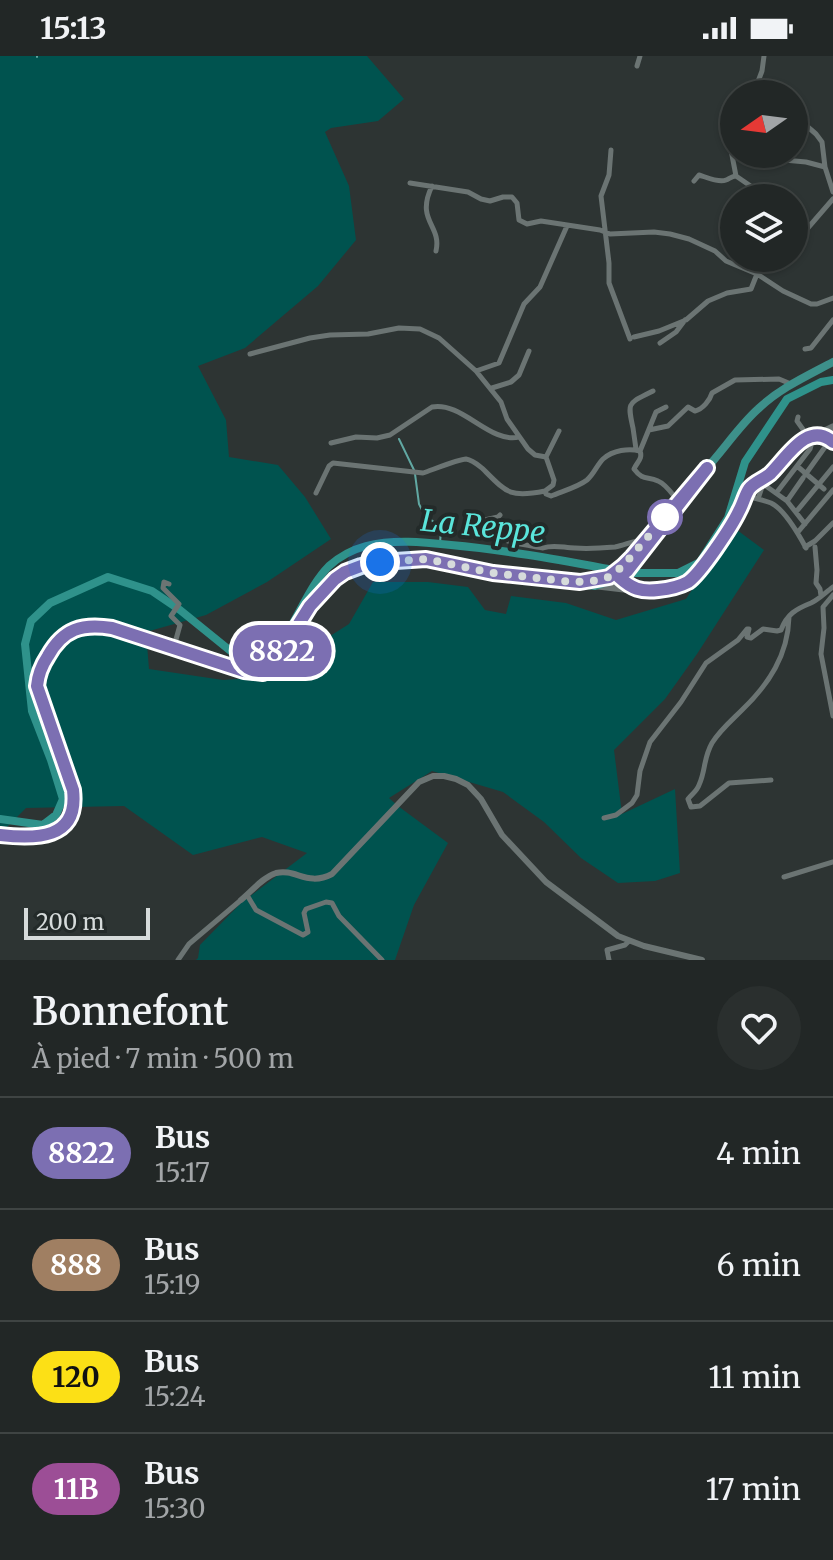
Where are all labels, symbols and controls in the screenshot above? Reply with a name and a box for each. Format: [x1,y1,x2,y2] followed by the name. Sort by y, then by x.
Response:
[40,9,107,47] text: 15:13
[720,80,808,168] north arrow
[720,80,808,272] map controls
[720,184,808,272] button: layers
[648,500,682,534] unlabelled marker
[419,501,547,551] water label: La Reppe
[360,542,400,582] your location
[226,625,338,677] line badge: 8822
[249,633,315,669] text: 8822
[24,904,150,940] scale bar
[36,908,104,936] text: 200 m
[717,986,801,1070] button: heart
[32,988,228,1035] text: Bonnefont
[32,1042,294,1075] text: À pied · 7 min · 500 m
[155,1118,210,1156] text: Bus
[716,1134,801,1172] text: 4 min
[48,1135,115,1171] text: 8822
[155,1156,210,1189] text: 15:17
[144,1230,200,1268] text: Bus
[716,1246,801,1284] text: 6 min
[50,1247,102,1283] text: 888
[144,1268,200,1301] text: 15:19
[144,1342,200,1380] text: Bus
[708,1358,801,1396] text: 11 min
[52,1359,100,1395] text: 120
[144,1380,205,1413] text: 15:24
[144,1454,200,1492] text: Bus
[706,1470,801,1508] text: 17 min
[54,1471,98,1507] text: 11B
[144,1492,206,1525] text: 15:30

